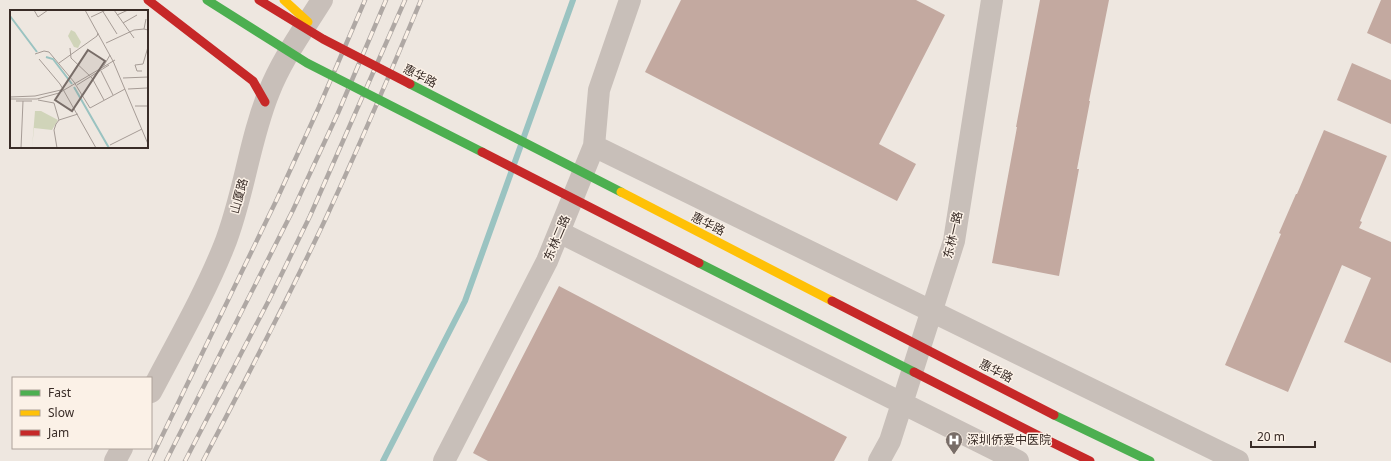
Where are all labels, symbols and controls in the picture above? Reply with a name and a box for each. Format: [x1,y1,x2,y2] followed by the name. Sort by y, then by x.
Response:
[10,10,148,148] inset map
[400,60,440,91] street label: 惠华路
[226,176,251,215] street label: 山厦路
[688,208,728,239] street label: 惠华路
[939,210,966,260] street label: 东林一路
[539,212,574,263] street label: 东林二路
[976,355,1016,386] street label: 惠华路
[12,377,152,449] legend
[48,384,72,401] text: Fast
[48,404,75,421] text: Slow
[1251,423,1315,449] scale bar
[47,424,69,441] text: Jam
[1257,428,1285,445] text: 20 m
[944,430,964,455] hospital icon: 深圳侨爱中医院
[967,431,1051,448] place label: 深圳侨爱中医院

